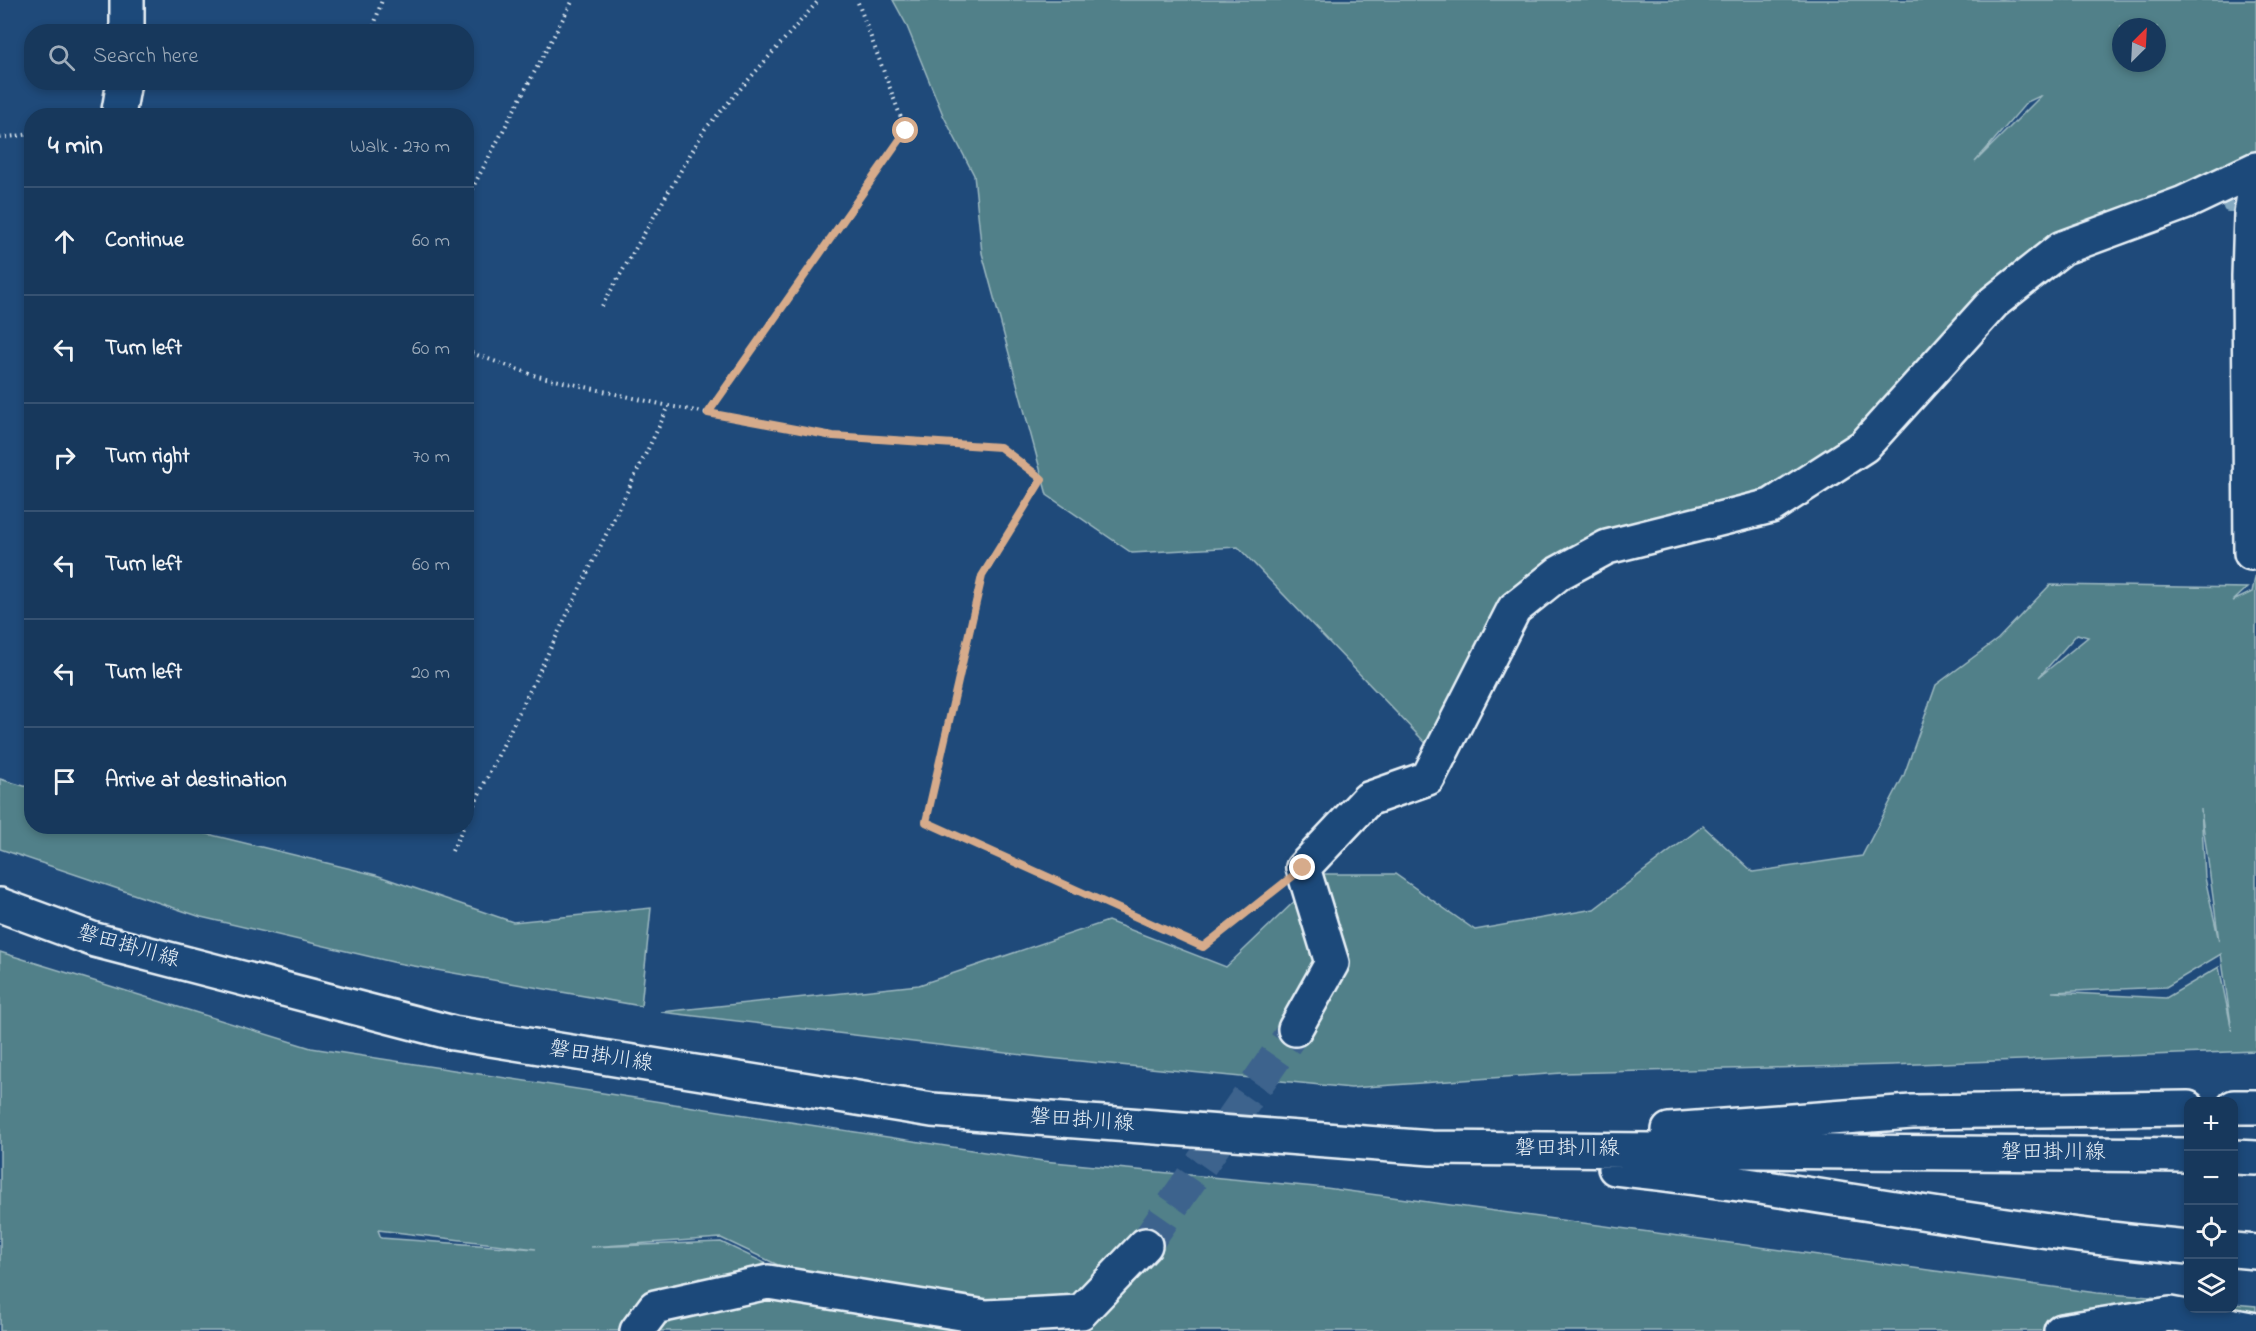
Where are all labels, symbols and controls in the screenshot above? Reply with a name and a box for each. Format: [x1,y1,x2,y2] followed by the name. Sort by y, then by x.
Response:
[2112,18,2166,72] north arrow
[24,24,474,90] search box
[45,41,78,74] icon: search
[93,41,198,73] text: Search here
[892,117,918,143] route start
[48,128,103,166] text: 4 min
[350,133,450,162] text: Walk · 270 m
[48,225,81,258] icon: ahead
[105,225,184,257] text: Continue
[412,227,450,256] text: 60 m
[48,333,81,366] icon: left
[105,333,182,365] text: Turn left
[412,335,450,364] text: 60 m
[48,441,81,474] icon: right
[105,441,190,473] text: Turn right
[413,443,450,472] text: 70 m
[48,549,81,582] icon: left
[105,549,182,581] text: Turn left
[412,551,450,580] text: 60 m
[48,657,81,690] icon: left
[105,657,182,689] text: Turn left
[411,659,450,688] text: 20 m
[48,765,81,798] icon: arrive
[105,765,287,797] text: Arrive at destination
[1289,854,1315,880] route end
[73,918,183,976] street label: 磐田掛川線
[547,1034,655,1080] street label: 磐田掛川線
[2184,1097,2238,1313] map controls
[2184,1097,2238,1151] button: +
[1029,1102,1135,1140] street label: 磐田掛川線
[1515,1134,1620,1164] street label: 磐田掛川線
[2001,1138,2106,1168] street label: 磐田掛川線
[2184,1151,2238,1205] button: −
[2184,1205,2238,1259] button: locate
[2184,1259,2238,1313] button: layers

